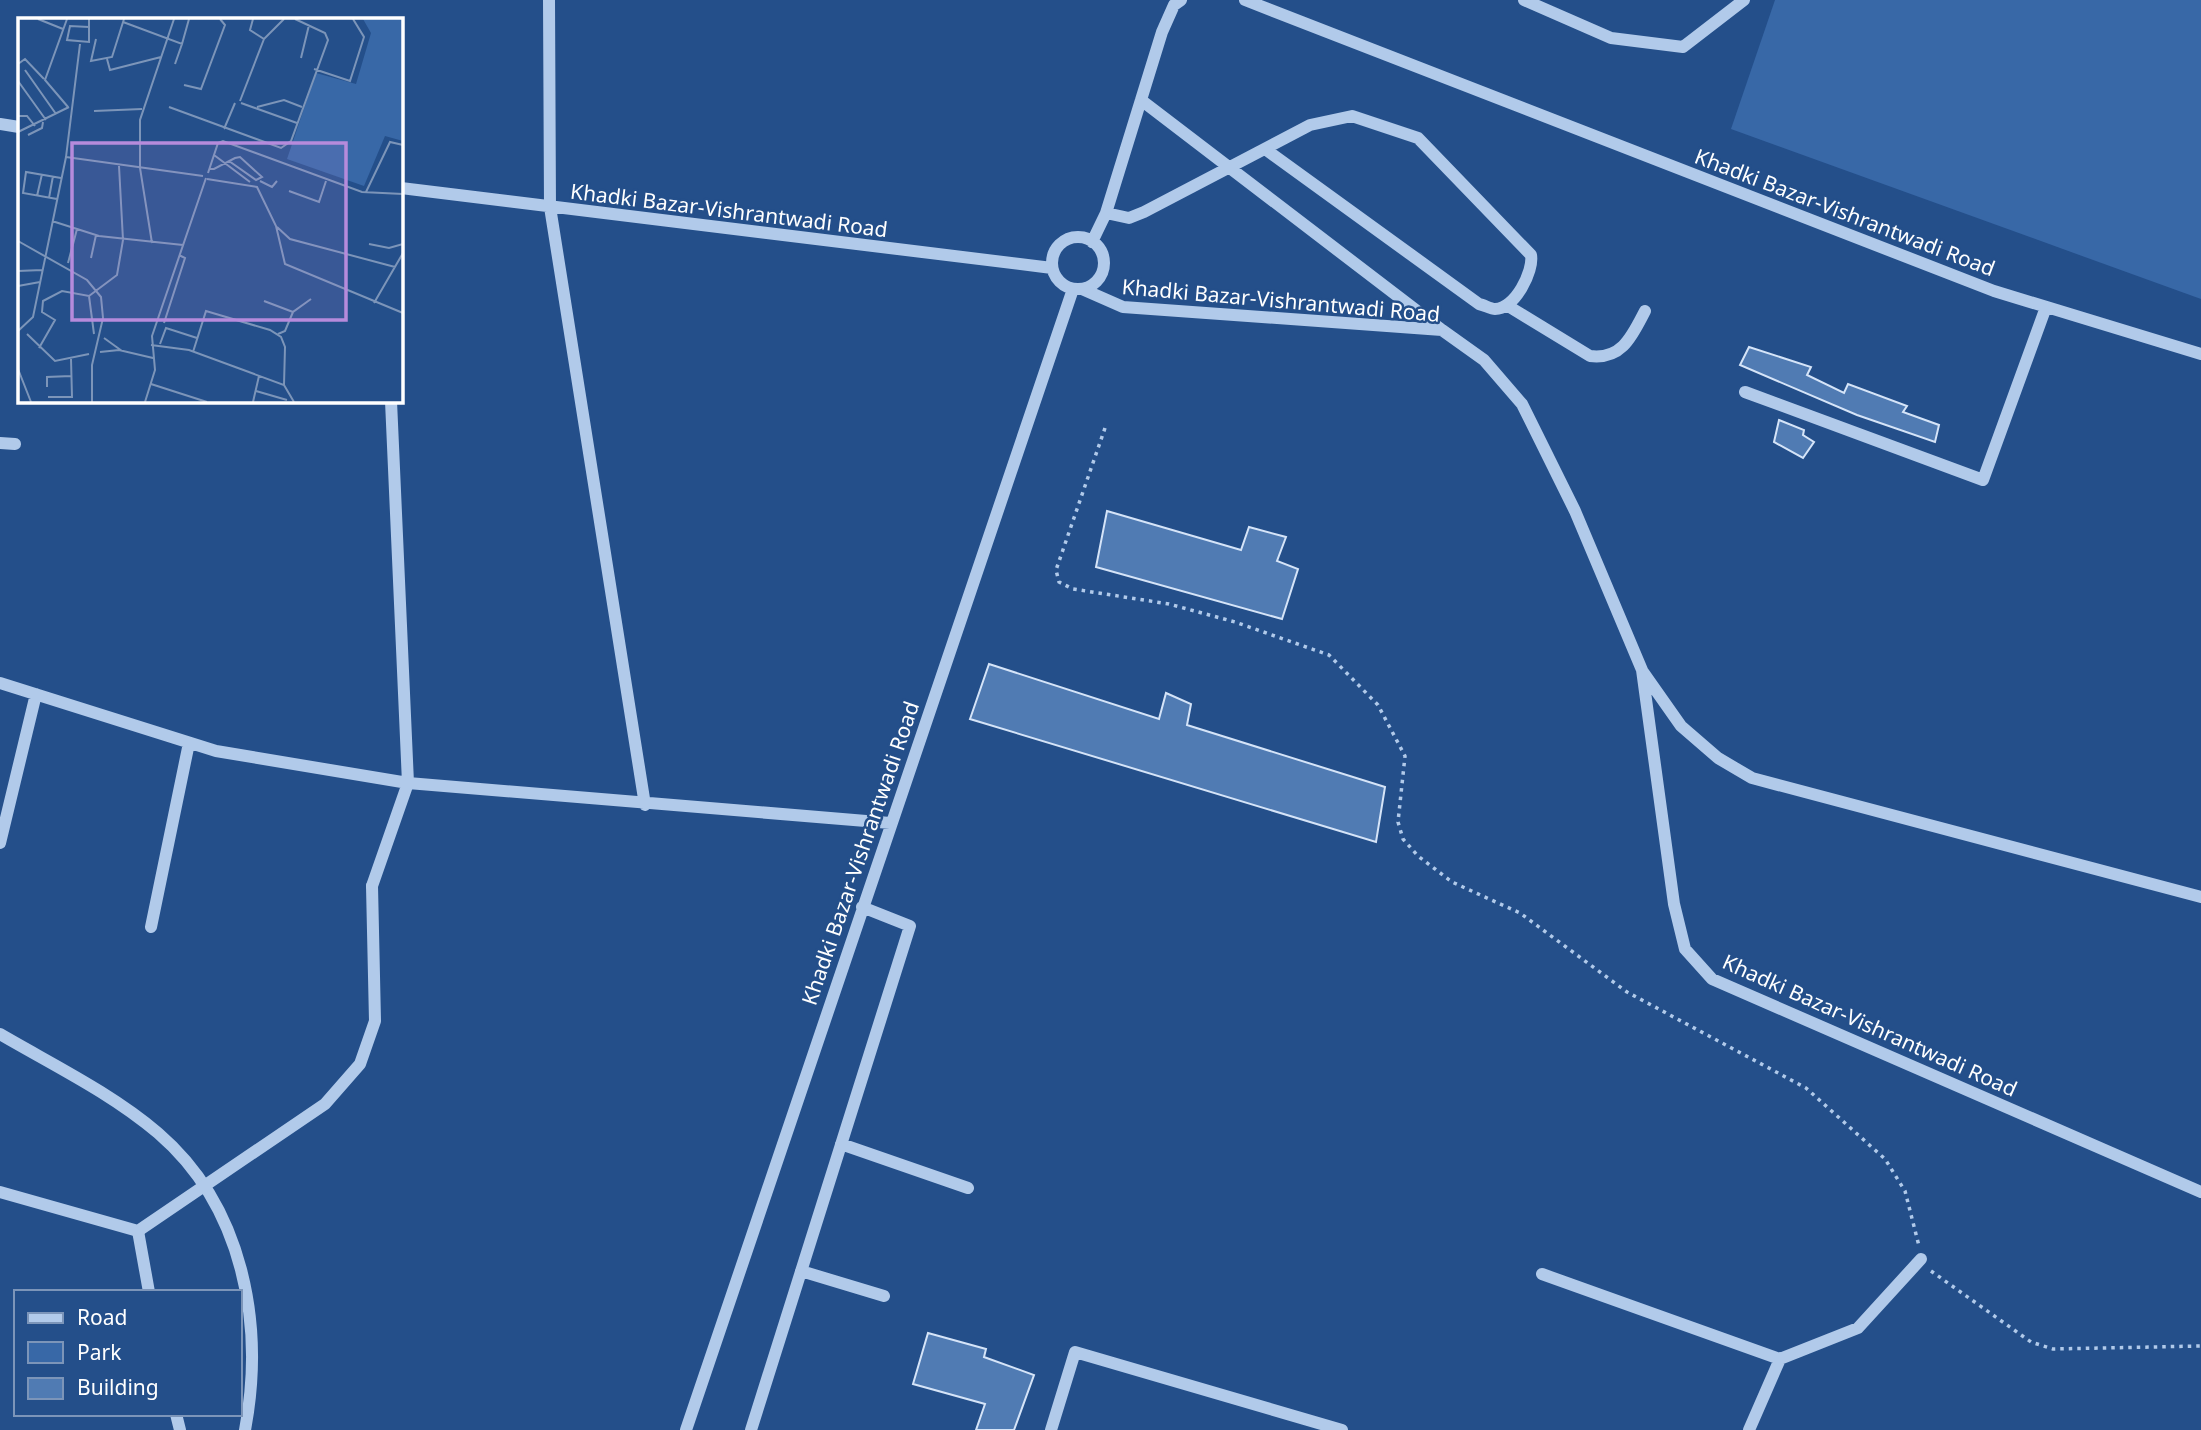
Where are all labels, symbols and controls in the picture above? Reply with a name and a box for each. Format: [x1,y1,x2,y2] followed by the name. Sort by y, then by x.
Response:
[18,18,402,402] inset map
[1691,142,1999,282] street label: Khadki Bazar-Vishrantwadi Road
[569,177,889,243] street label: Khadki Bazar-Vishrantwadi Road
[1121,272,1441,328] street label: Khadki Bazar-Vishrantwadi Road
[795,697,925,1009] street label: Khadki Bazar-Vishrantwadi Road
[1718,947,2022,1103] street label: Khadki Bazar-Vishrantwadi Road
[14,1290,242,1416] legend
[77,1303,127,1331] text: Road
[77,1338,122,1366] text: Park
[77,1373,159,1401] text: Building

